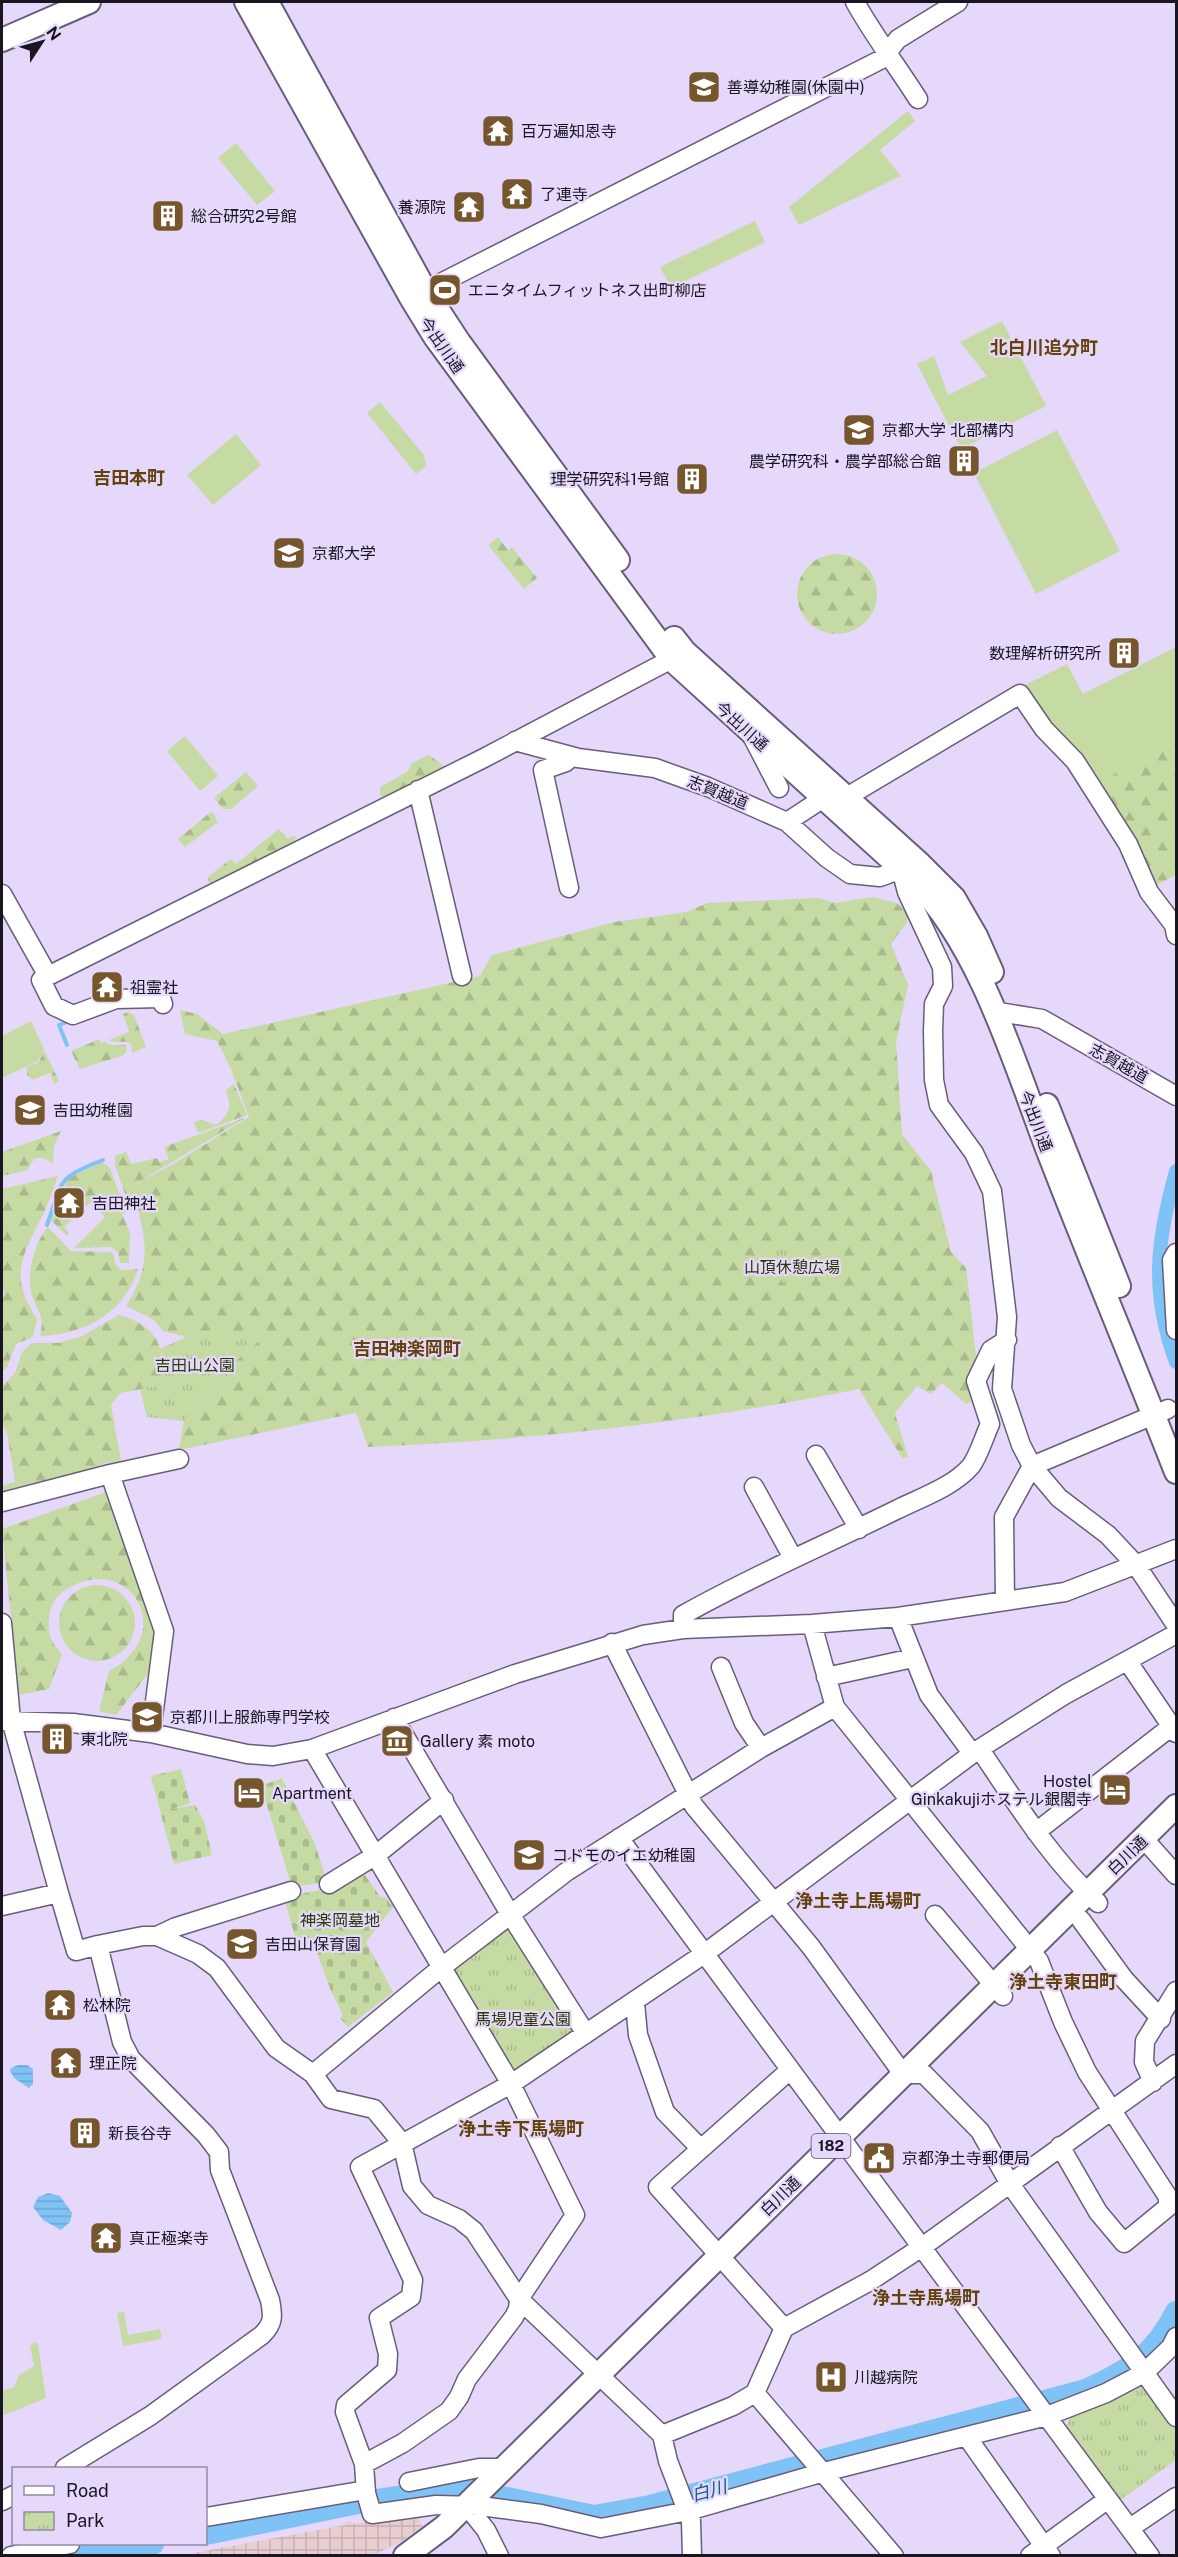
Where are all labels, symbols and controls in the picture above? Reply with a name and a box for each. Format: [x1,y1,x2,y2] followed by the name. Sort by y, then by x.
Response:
[12,12,72,72] north arrow
[42,23,65,44] text: N
[686,69,722,105] school or university icon: 善導幼稚園(休園中)
[727,78,865,97] place label: 善導幼稚園(休園中)
[480,113,516,149] temple icon: 百万遍知恩寺
[521,122,617,141] place label: 百万遍知恩寺
[499,176,535,212] temple icon: 了連寺
[540,185,588,204] place label: 了連寺
[451,189,487,225] temple icon: 養源院
[150,198,186,234] building icon: 総合研究2号館
[398,198,446,217] place label: 養源院
[191,207,297,226] place label: 総合研究2号館
[427,272,463,308] sports icon: エニタイムフィットネス出町柳店
[468,281,706,300] place label: エニタイムフィットネス出町柳店
[415,314,468,377] street label: 今出川通
[990,337,1098,358] district label: 北白川追分町
[841,412,877,448] school or university icon: 京都大学 北部構内
[882,421,1014,440] place label: 京都大学 北部構内
[946,443,982,479] building icon: 農学研究科・農学部総合館
[749,452,941,471] place label: 農学研究科・農学部総合館
[674,461,710,497] building icon: 理学研究科1号館
[93,467,165,488] district label: 吉田本町
[550,470,669,489] place label: 理学研究科1号館
[271,535,307,571] school or university icon: 京都大学
[312,544,376,563] place label: 京都大学
[1106,635,1142,671] building icon: 数理解析研究所
[989,644,1101,663] place label: 数理解析研究所
[712,698,772,755] street label: 今出川通
[685,772,751,813] street label: 志賀越道
[89,969,125,1005] temple icon: 祖霊社
[130,978,178,997] place label: 祖霊社
[1086,1040,1151,1087] street label: 志賀越道
[1015,1088,1056,1154] street label: 今出川通
[12,1092,48,1128] school or university icon: 吉田幼稚園
[53,1101,133,1120] place label: 吉田幼稚園
[51,1185,87,1221] temple icon: 吉田神社
[92,1194,156,1213] place label: 吉田神社
[744,1258,840,1277] park label: 山頂休憩広場
[353,1338,461,1359] district label: 吉田神楽岡町
[155,1356,235,1375] park label: 吉田山公園
[129,1699,165,1735] school or university icon: 京都川上服飾専門学校
[170,1708,330,1727] place label: 京都川上服飾専門学校
[39,1721,75,1757] building icon: 東北院
[379,1723,415,1759] museum icon: Gallery 素 moto
[80,1730,128,1749] place label: 東北院
[420,1732,535,1751] place label: Gallery 素 moto
[911,1772,1092,1809] place label: Hostel Ginkakujiホステル銀閣寺
[1097,1772,1133,1808] hotel icon: Hostel Ginkakujiホステル銀閣寺
[231,1775,267,1811] hotel icon: Apartment
[272,1784,352,1803] place label: Apartment
[1103,1832,1151,1879] street label: 白川通
[511,1837,547,1873] school or university icon: コドモのイエ幼稚園
[552,1846,696,1865] place label: コドモのイエ幼稚園
[795,1890,921,1911] district label: 浄土寺上馬場町
[300,1911,380,1930] park label: 神楽岡墓地
[224,1926,260,1962] school or university icon: 吉田山保育園
[265,1935,361,1954] place label: 吉田山保育園
[1009,1971,1117,1992] district label: 浄土寺東田町
[42,1987,78,2023] temple icon: 松林院
[83,1996,131,2015] place label: 松林院
[475,2010,571,2029] park label: 馬場児童公園
[48,2045,84,2081] temple icon: 理正院
[89,2054,137,2073] place label: 理正院
[67,2115,103,2151] building icon: 新長谷寺
[458,2118,584,2139] district label: 浄土寺下馬場町
[108,2124,172,2143] place label: 新長谷寺
[812,2134,850,2158] road number: 182
[861,2140,897,2176] public building icon: 京都浄土寺郵便局
[902,2149,1030,2168] place label: 京都浄土寺郵便局
[756,2173,804,2220] street label: 白川通
[88,2220,124,2256] temple icon: 真正極楽寺
[129,2229,209,2248] place label: 真正極楽寺
[872,2287,980,2308] district label: 浄土寺馬場町
[813,2359,849,2395] hospital icon: 川越病院
[854,2368,918,2387] place label: 川越病院
[12,2467,207,2545] legend
[689,2475,731,2505] water label: 白川
[66,2480,109,2501] text: Road
[66,2510,104,2531] text: Park

